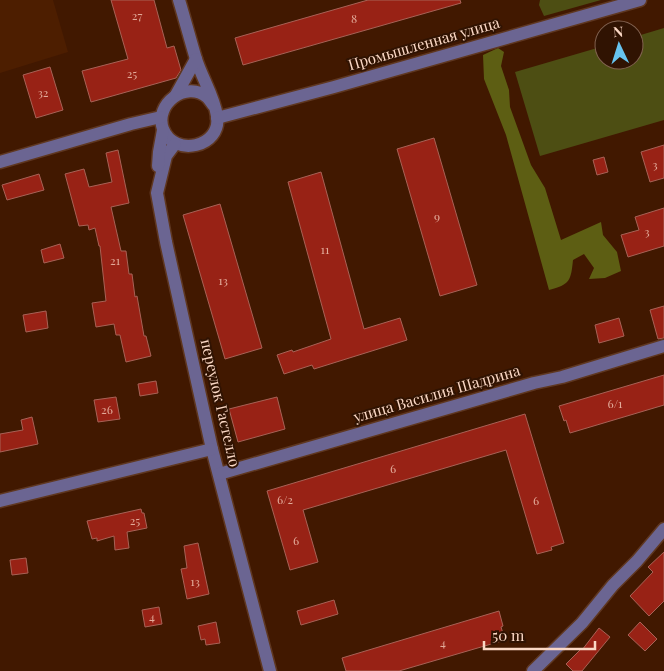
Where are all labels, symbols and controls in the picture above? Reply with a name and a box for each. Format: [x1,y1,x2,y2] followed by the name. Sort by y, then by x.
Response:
[132,7,142,23] house number: 27
[351,10,357,26] house number: 8
[346,12,502,74] street label: Промышленная улица
[594,20,644,70] north arrow
[612,22,624,41] text: N
[127,65,137,81] house number: 25
[37,84,49,100] house number: 32
[652,156,658,172] house number: 3
[434,208,440,224] house number: 9
[644,223,650,239] house number: 3
[321,241,330,257] house number: 11
[110,252,121,268] house number: 21
[218,272,228,288] house number: 13
[197,337,245,469] street label: переулок Гастелло
[350,360,523,427] street label: улица Василия Шадрина
[607,395,623,411] house number: 6/1
[101,401,113,417] house number: 26
[390,460,396,476] house number: 6
[277,491,293,507] house number: 6/2
[533,492,539,508] house number: 6
[130,512,140,528] house number: 25
[293,532,299,548] house number: 6
[190,573,200,589] house number: 13
[149,608,155,624] house number: 4
[484,618,595,650] scale bar
[492,625,525,645] text: 50 m
[440,634,446,650] house number: 4

